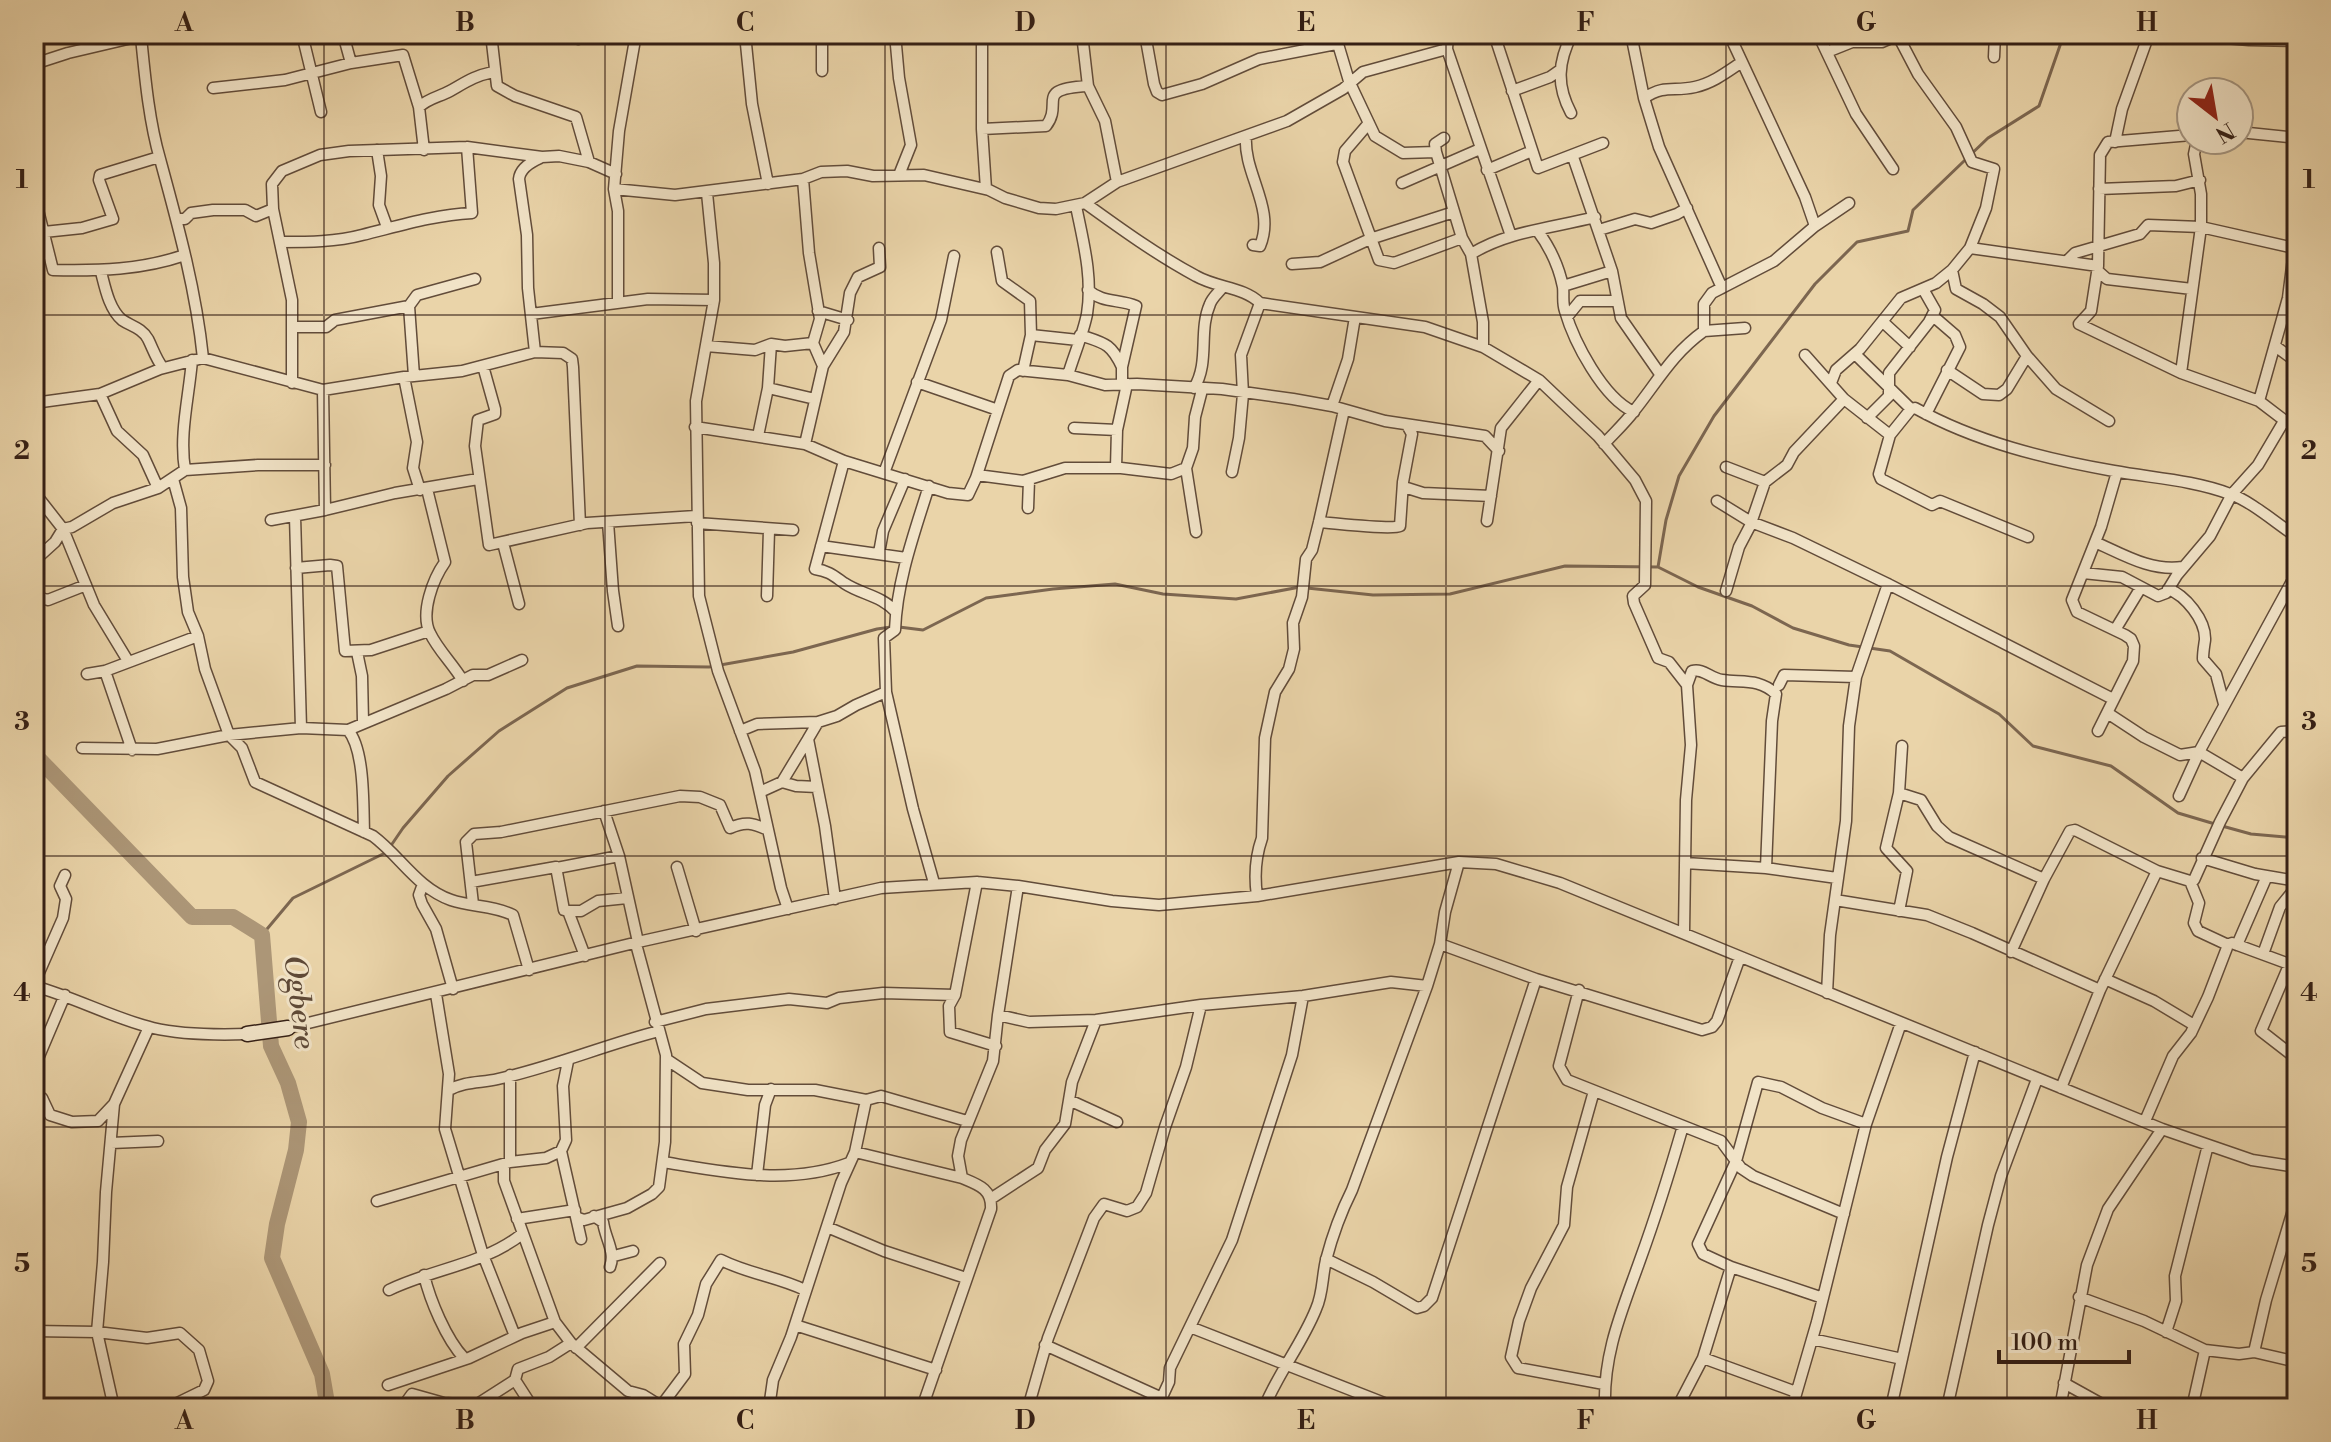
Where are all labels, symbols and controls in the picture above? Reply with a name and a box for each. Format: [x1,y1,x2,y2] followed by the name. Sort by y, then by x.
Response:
[174,7,194,39] text: A
[455,7,475,39] text: B
[736,7,754,39] text: C
[1015,7,1035,39] text: D
[1297,7,1315,39] text: E
[1577,7,1595,39] text: F
[1856,7,1877,39] text: G
[2136,7,2158,39] text: H
[2175,76,2255,156] north arrow
[2210,116,2239,148] text: N
[16,164,29,196] text: 1
[2303,164,2316,196] text: 1
[14,435,30,467] text: 2
[2301,435,2317,467] text: 2
[14,706,30,738] text: 3
[2301,706,2317,738] text: 3
[274,953,324,1051] water label: Ogbere
[13,977,31,1009] text: 4
[2300,977,2318,1009] text: 4
[14,1248,30,1280] text: 5
[2301,1248,2317,1280] text: 5
[1999,1314,2129,1364] scale bar
[2011,1328,2078,1358] text: 100 m
[174,1405,194,1437] text: A
[455,1405,475,1437] text: B
[736,1405,754,1437] text: C
[1015,1405,1035,1437] text: D
[1297,1405,1315,1437] text: E
[1577,1405,1595,1437] text: F
[1856,1405,1877,1437] text: G
[2136,1405,2158,1437] text: H

